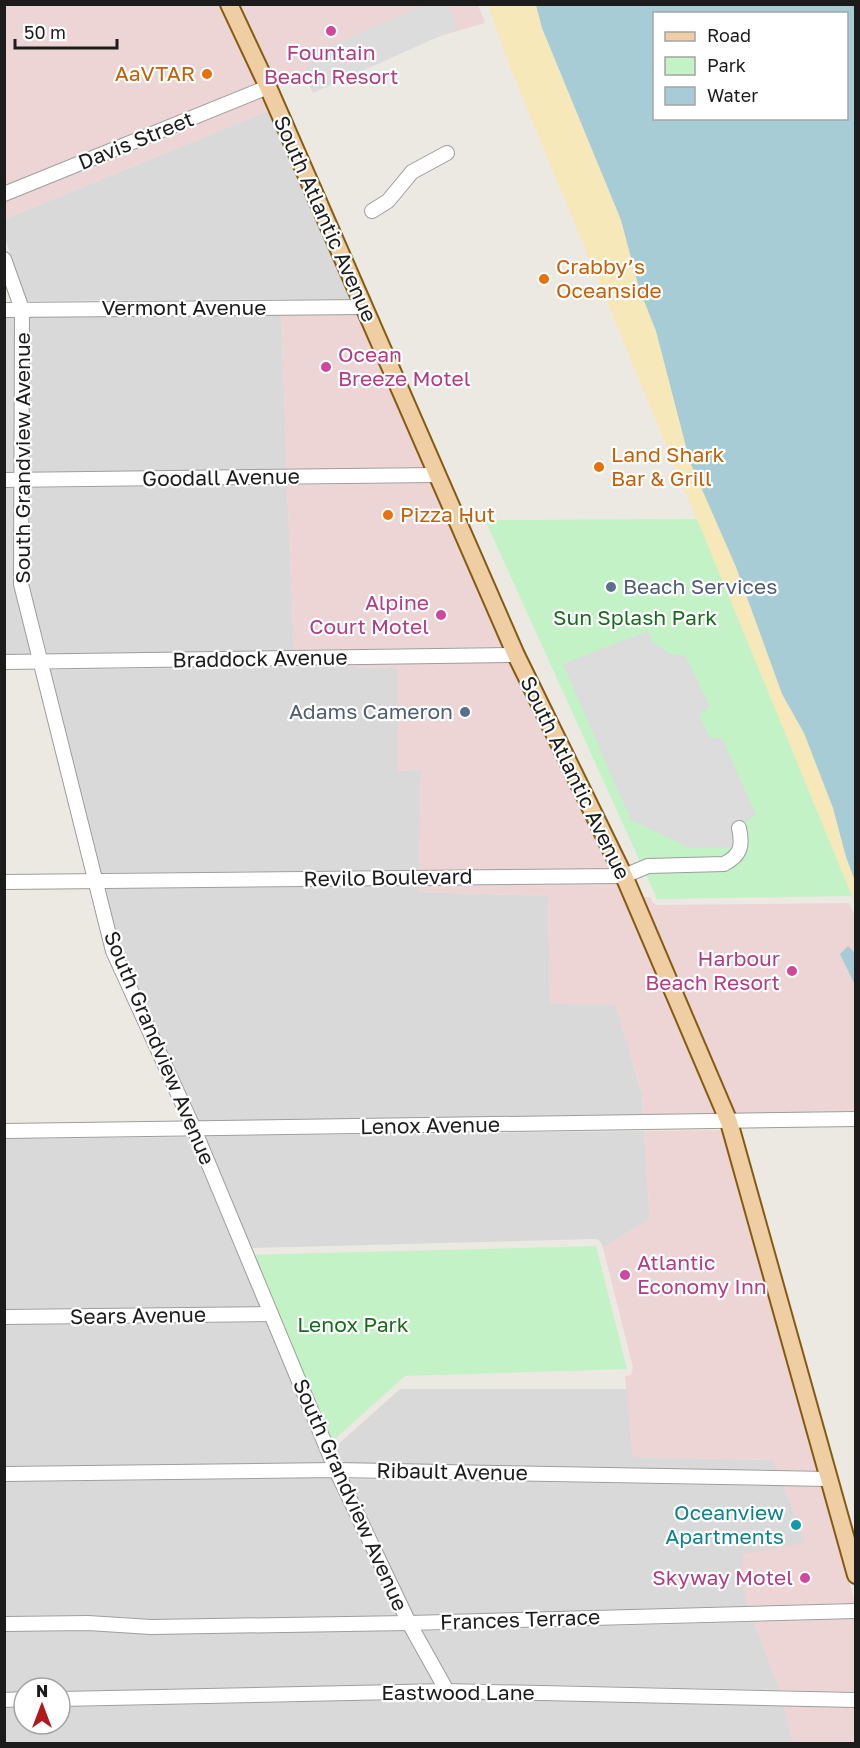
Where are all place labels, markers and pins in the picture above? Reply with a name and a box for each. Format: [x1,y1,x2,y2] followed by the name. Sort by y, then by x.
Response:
[324,24,338,38] marker: Fountain Beach Resort
[264,39,398,89] place label: Fountain Beach Resort
[115,60,195,86] place label: AaVTAR
[200,67,214,81] marker: AaVTAR
[556,253,662,303] place label: Crabby’s Oceanside
[537,272,551,286] marker: Crabby’s Oceanside
[338,341,471,391] place label: Ocean Breeze Motel
[319,360,333,374] marker: Ocean Breeze Motel
[611,441,725,491] place label: Land Shark Bar & Grill
[592,460,606,474] marker: Land Shark Bar & Grill
[400,501,495,527] place label: Pizza Hut
[381,508,395,522] marker: Pizza Hut
[623,573,777,599] place label: Beach Services
[604,580,618,594] marker: Beach Services
[309,589,429,639] place label: Alpine Court Motel
[434,608,448,622] marker: Alpine Court Motel
[289,698,453,724] place label: Adams Cameron
[458,705,472,719] marker: Adams Cameron
[645,945,780,995] place label: Harbour Beach Resort
[785,964,799,978] marker: Harbour Beach Resort
[637,1249,767,1299] place label: Atlantic Economy Inn
[618,1268,632,1282] marker: Atlantic Economy Inn
[665,1499,784,1549] place label: Oceanview Apartments
[789,1518,803,1532] marker: Oceanview Apartments
[652,1564,793,1590] place label: Skyway Motel
[798,1571,812,1585] marker: Skyway Motel

